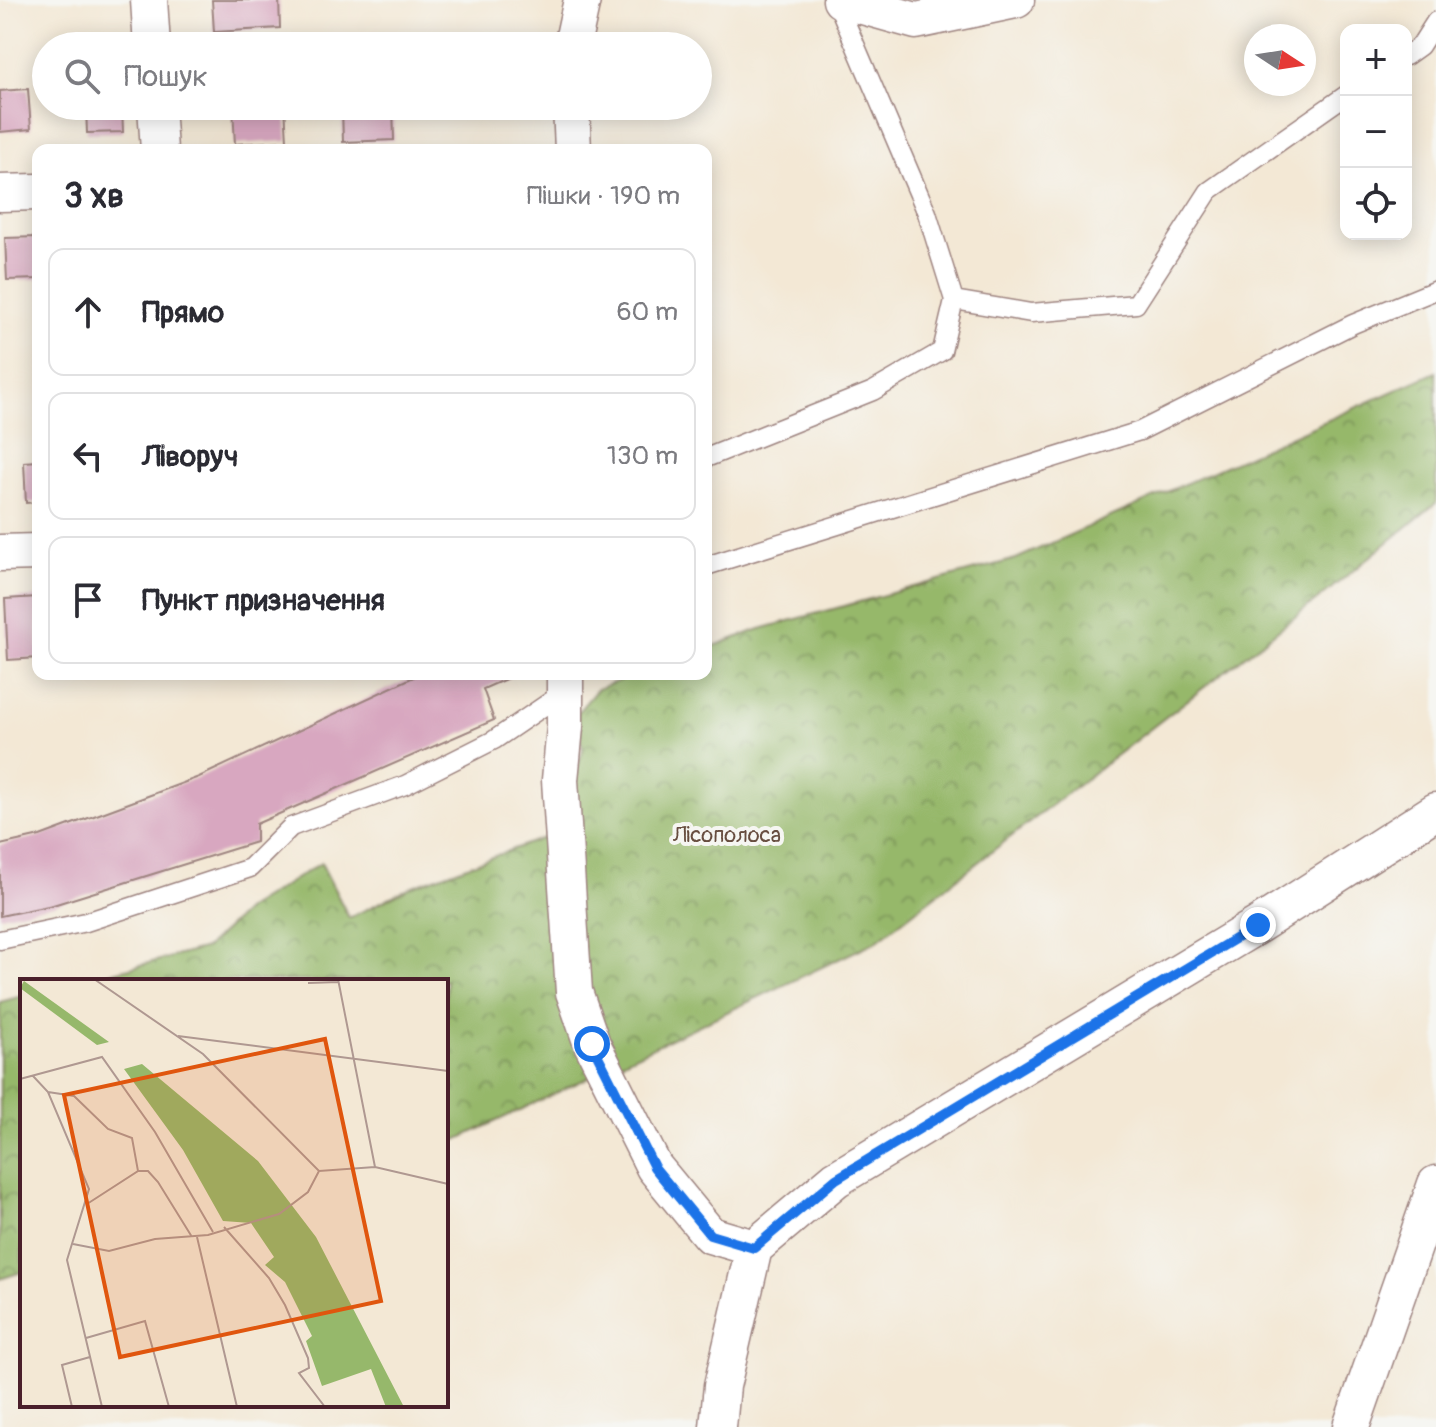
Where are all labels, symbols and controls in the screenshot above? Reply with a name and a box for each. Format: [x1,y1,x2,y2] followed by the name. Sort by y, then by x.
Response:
[1244,24,1316,96] north arrow
[1340,24,1412,240] map controls
[1340,24,1412,96] button: +
[32,32,712,120] search box
[60,54,104,98] icon: search
[124,58,208,95] text: Пошук
[1340,96,1412,168] button: −
[1340,168,1412,240] button: locate
[64,175,124,218] text: 3 хв
[527,180,680,212] text: Пішки · 190 m
[66,290,110,334] icon: ahead
[142,294,224,331] text: Прямо
[616,296,678,328] text: 60 m
[66,434,110,478] icon: left
[142,438,238,475] text: Ліворуч
[607,440,678,472] text: 130 m
[66,578,110,622] icon: arrive
[142,582,385,619] text: Пункт призначення
[672,821,781,849] park label: Лісополоса
[1240,907,1276,943] route end
[20,979,448,1407] inset map
[574,1026,610,1062] route start

